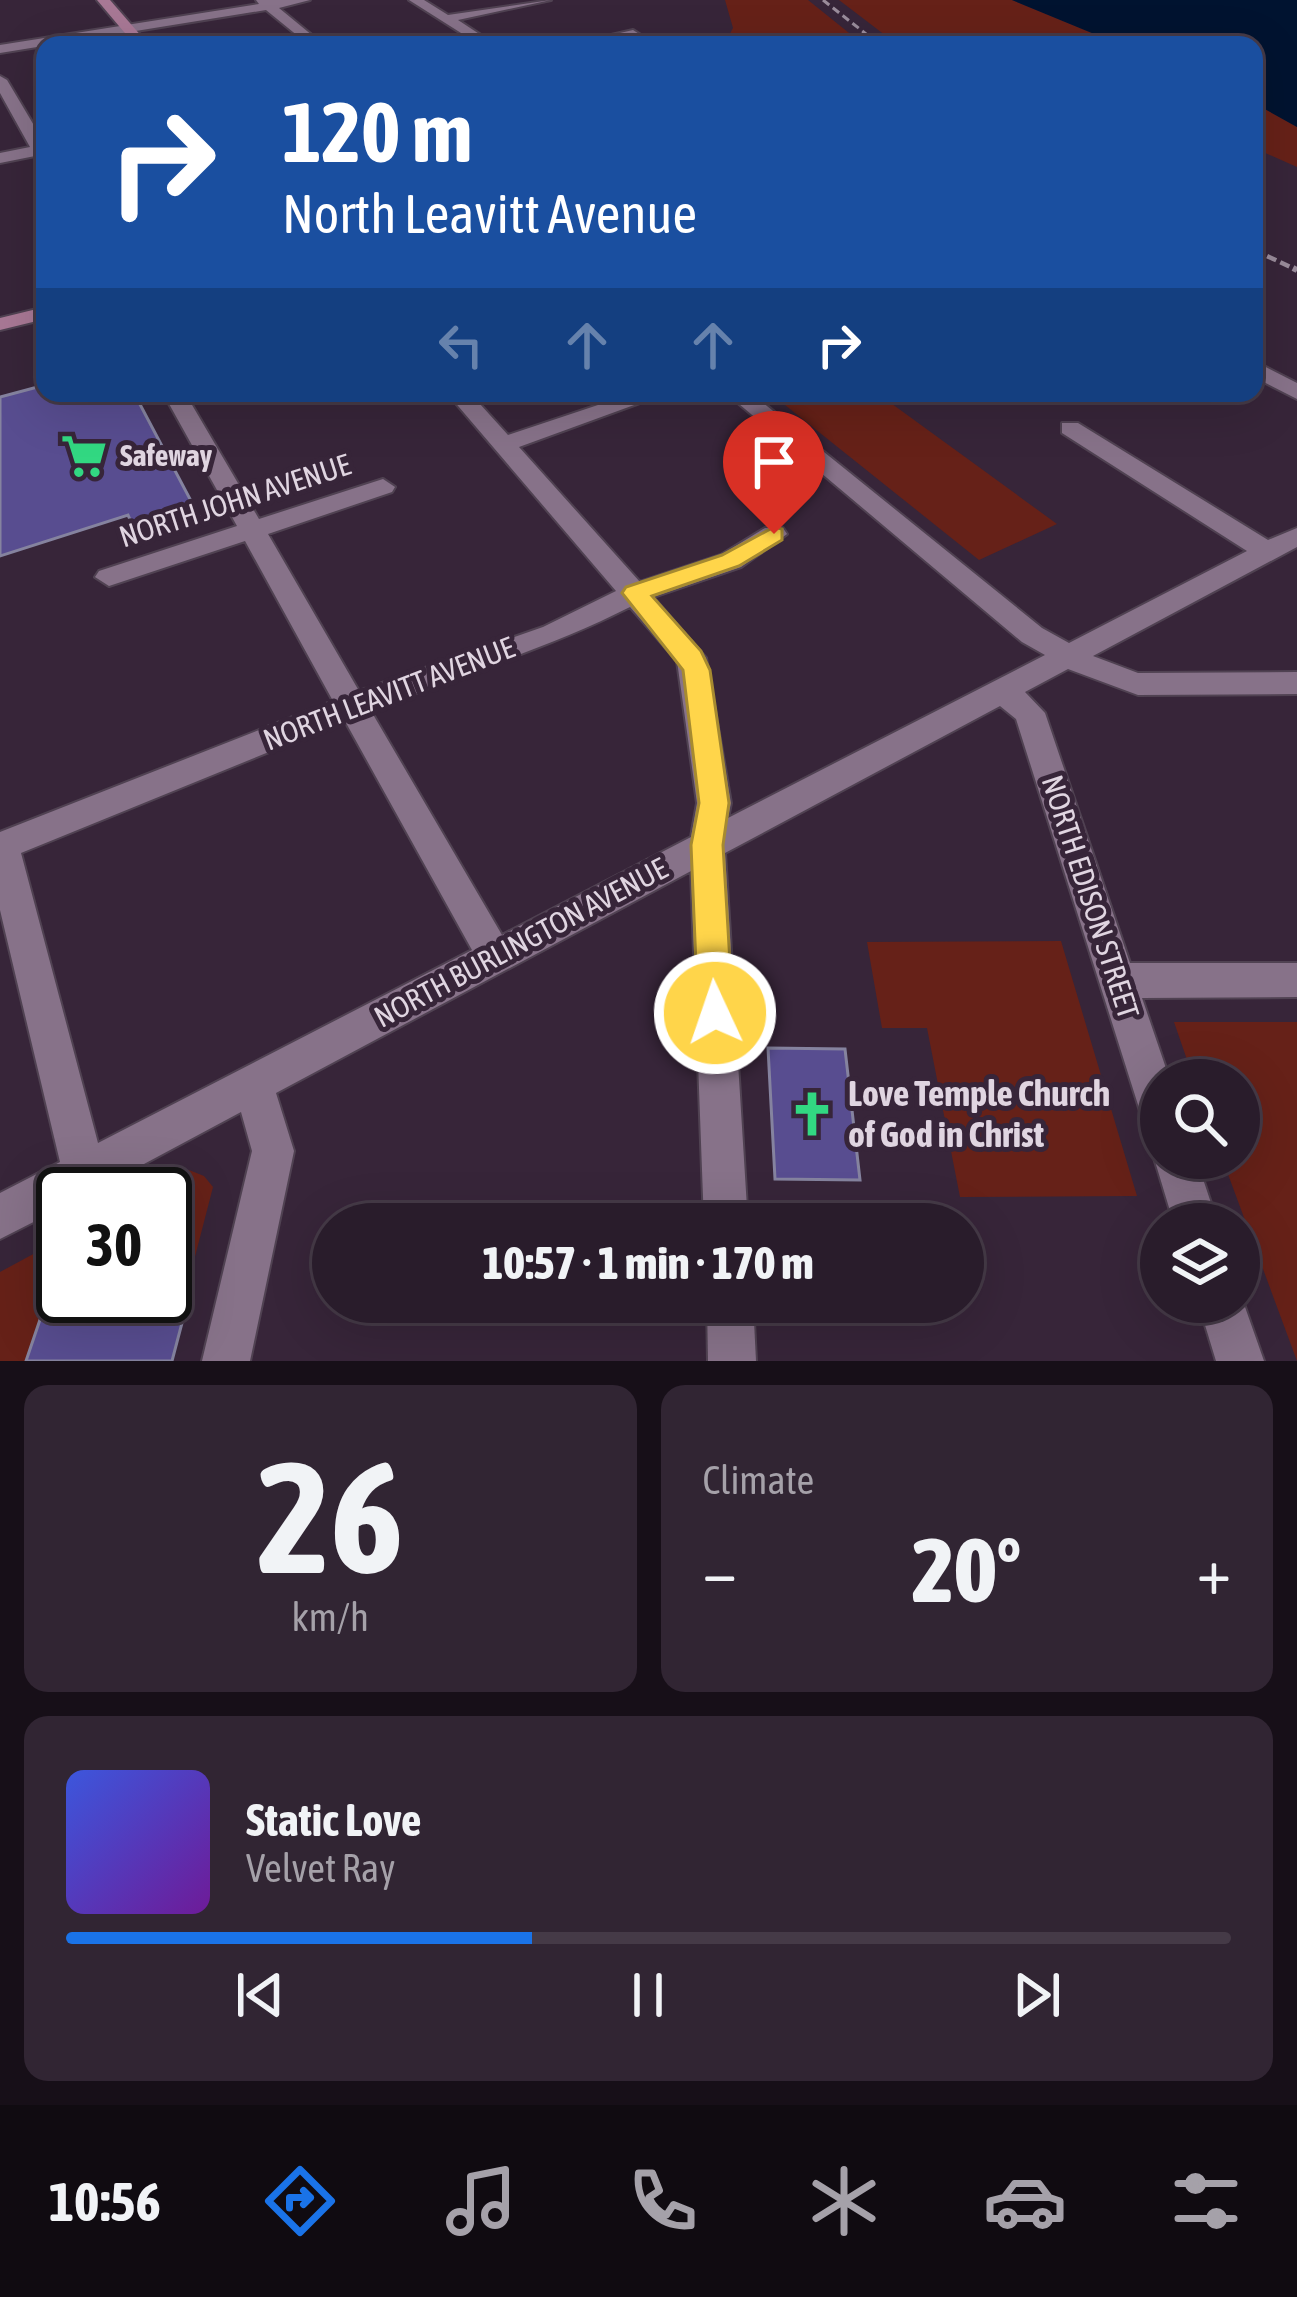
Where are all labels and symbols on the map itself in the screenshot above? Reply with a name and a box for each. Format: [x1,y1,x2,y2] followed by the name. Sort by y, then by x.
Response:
[723,411,825,534] pin
[59,431,109,481] supermarket icon: Safeway
[120,438,213,472] place label: Safeway
[115,447,355,553] street label: NORTH JOHN AVENUE
[258,629,519,757] street label: NORTH LEAVITT AVENUE
[1036,771,1146,1023] street label: NORTH EDISON STREET
[368,850,673,1034] street label: NORTH BURLINGTON AVENUE
[652,950,778,1076] position arrow
[848,1072,1110,1155] place label: Love Temple Church of God in Christ
[787,1089,837,1139] church icon: Love Temple Church of God in Christ
[36,1167,192,1323] speed limit sign: 30

